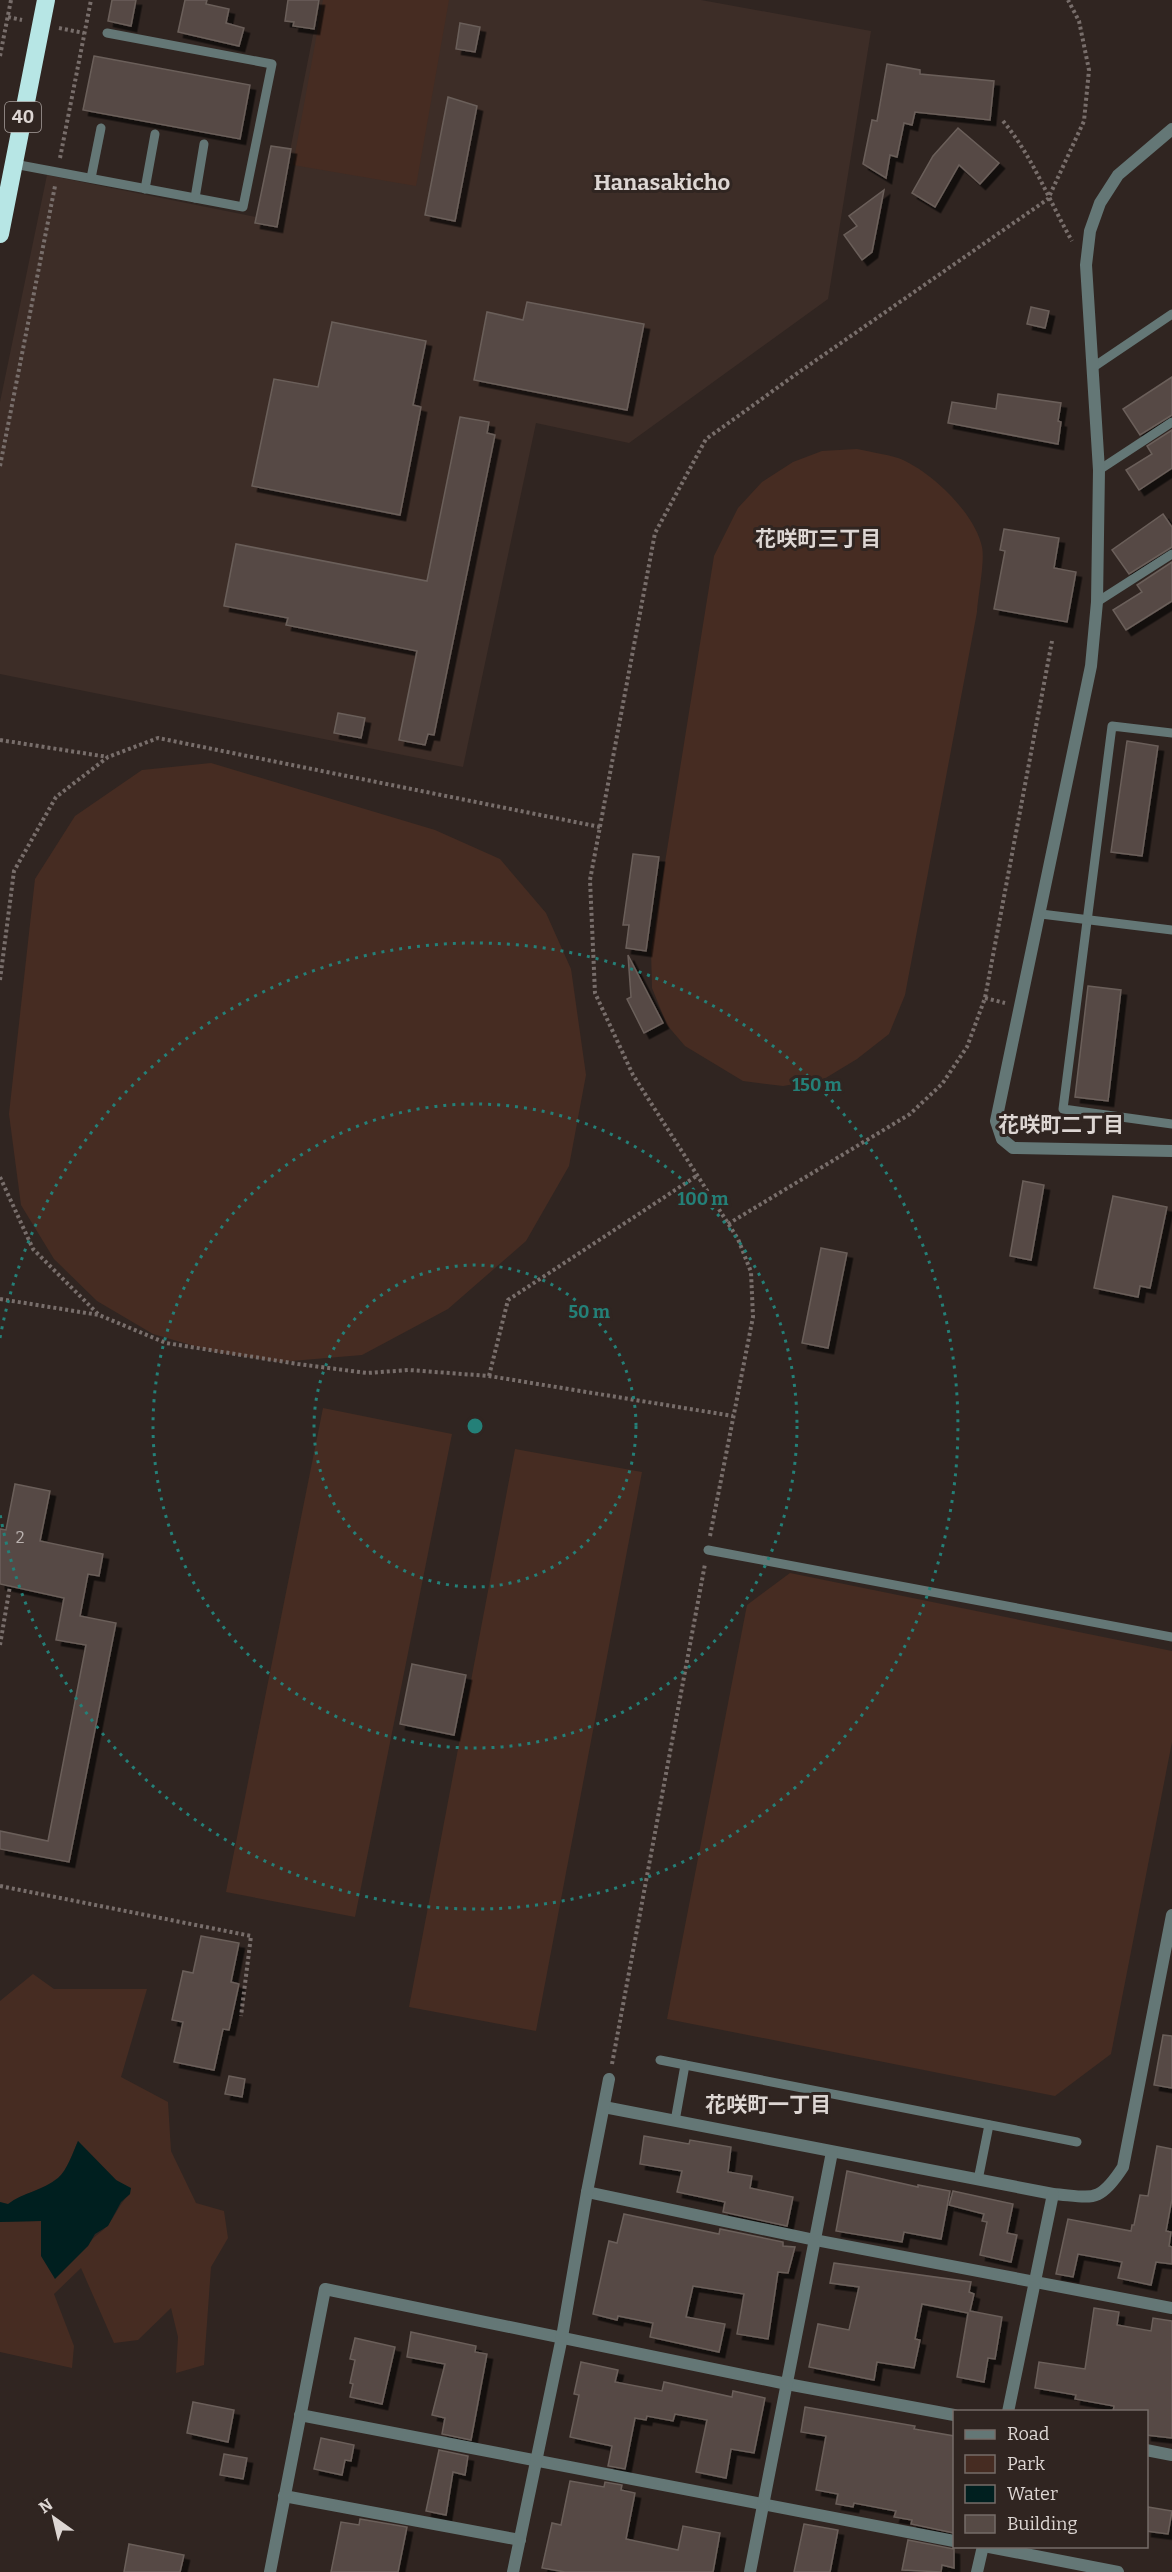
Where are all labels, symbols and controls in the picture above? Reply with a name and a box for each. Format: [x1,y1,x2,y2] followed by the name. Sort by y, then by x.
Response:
[5,102,41,132] road number: 40
[594,169,731,196] district label: Hanasakicho
[755,526,881,552] district label: 花咲町三丁目
[792,1074,842,1096] text: 150 m
[998,1112,1124,1138] district label: 花咲町二丁目
[677,1188,729,1210] text: 100 m
[568,1301,610,1323] text: 50 m
[465,1416,485,1436] centre of rings
[16,1528,24,1547] house number: 2
[705,2092,831,2118] district label: 花咲町一丁目
[953,2410,1148,2548] legend
[1007,2423,1050,2445] text: Road
[1007,2453,1046,2475] text: Park
[1007,2483,1058,2505] text: Water
[24,2488,84,2548] north arrow
[35,2495,56,2517] text: N
[1007,2513,1078,2535] text: Building

